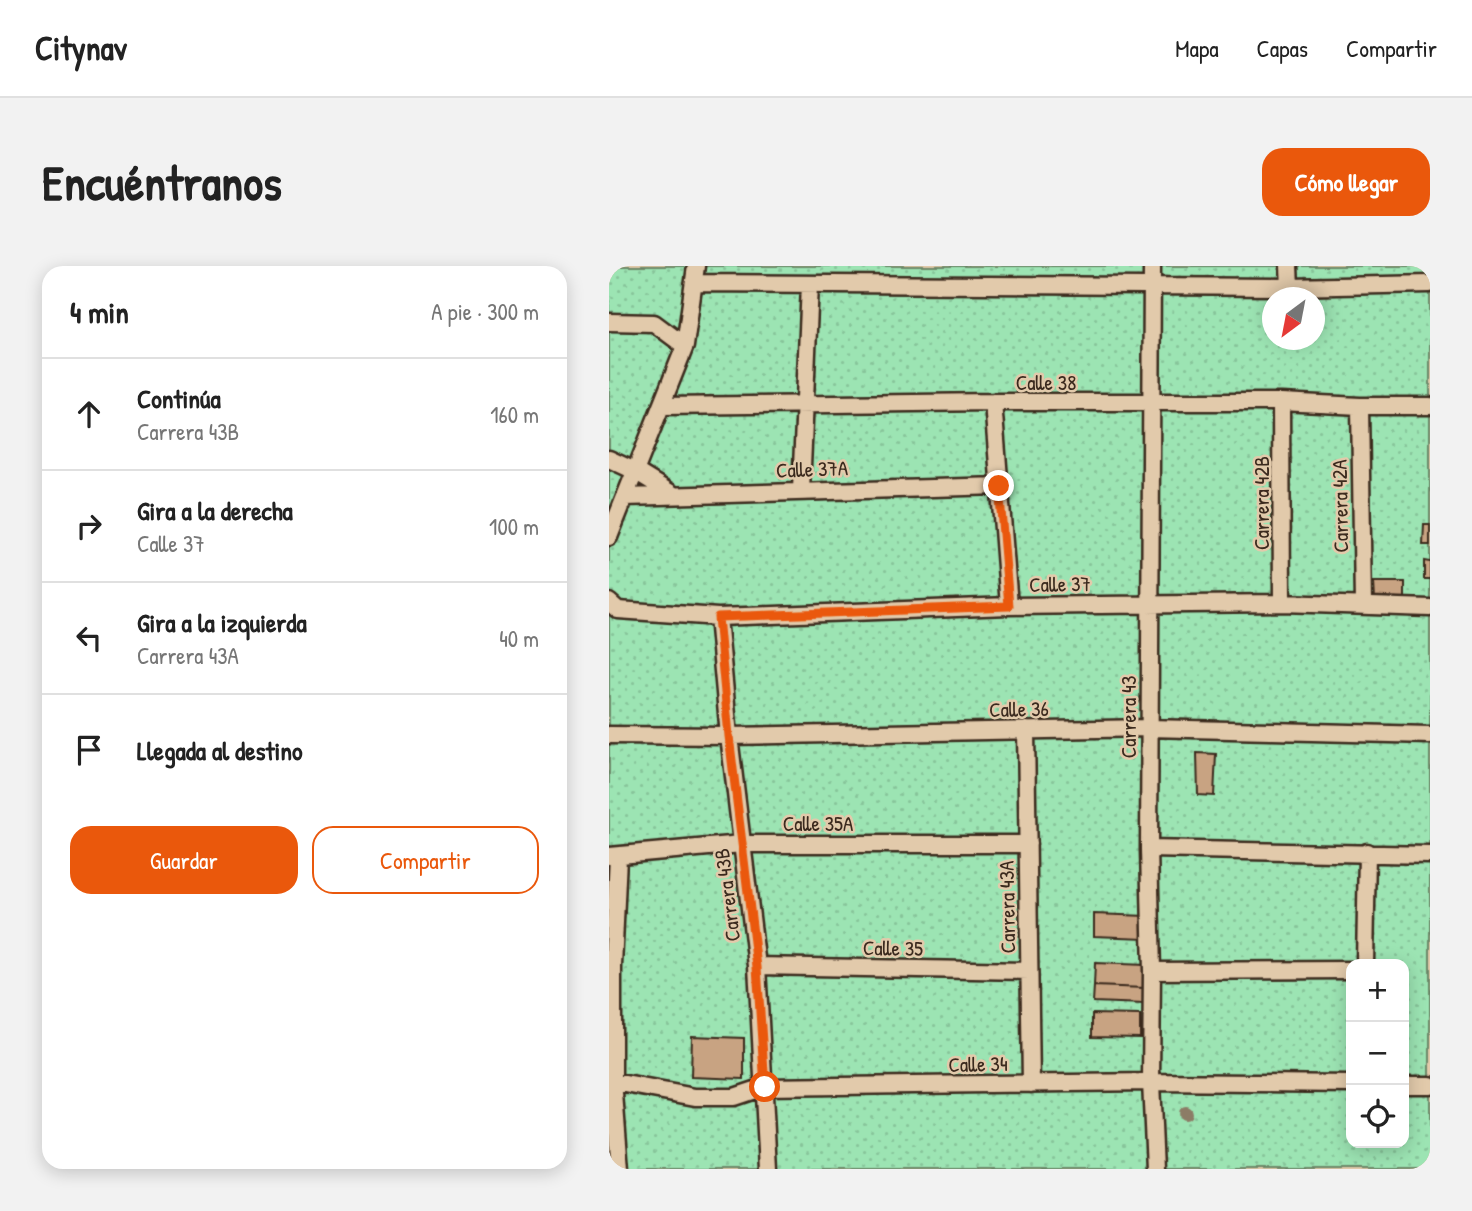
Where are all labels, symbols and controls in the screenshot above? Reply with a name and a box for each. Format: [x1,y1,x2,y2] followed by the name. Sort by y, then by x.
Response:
[35,26,127,70] text: Citynav
[1175,32,1219,64] text: Mapa
[1257,32,1308,64] text: Capas
[1346,32,1437,64] text: Compartir
[1262,148,1430,216] button: Cómo llegar
[42,149,282,215] text: Encuéntranos
[1262,287,1325,350] north arrow
[70,292,129,332] text: 4 min
[431,296,539,327] text: A pie · 300 m
[1016,368,1076,397] street label: Calle 38
[137,381,221,416] text: Continúa
[70,395,108,433] icon: ahead
[490,399,539,430] text: 160 m
[137,416,239,447] text: Carrera 43B
[776,453,848,485] street label: Calle 37A
[1247,456,1276,550] street label: Carrera 42B
[1325,459,1355,553] street label: Carrera 42A
[983,470,1014,501] route end
[137,493,293,528] text: Gira a la derecha
[70,507,108,545] icon: right
[489,511,539,542] text: 100 m
[137,528,205,559] text: Calle 37
[1029,569,1091,599] street label: Calle 37
[137,605,307,640] text: Gira a la izquierda
[70,619,108,657] icon: left
[499,623,539,654] text: 40 m
[137,640,239,671] text: Carrera 43A
[1114,676,1143,758] street label: Carrera 43
[989,694,1049,724] street label: Calle 36
[70,731,108,769] icon: arrive
[137,733,303,768] text: Llegada al destino
[783,809,853,838] street label: Calle 35A
[70,826,298,894] button: Guardar
[312,826,539,894] button: Compartir
[707,847,747,943] street label: Carrera 43B
[992,860,1022,954] street label: Carrera 43A
[863,933,923,963] street label: Calle 35
[1346,959,1409,1148] map controls
[1346,959,1409,1022] button: +
[1346,1022,1409,1085] button: −
[948,1049,1008,1079] street label: Calle 34
[749,1071,780,1102] route start
[1346,1085,1409,1148] button: locate

